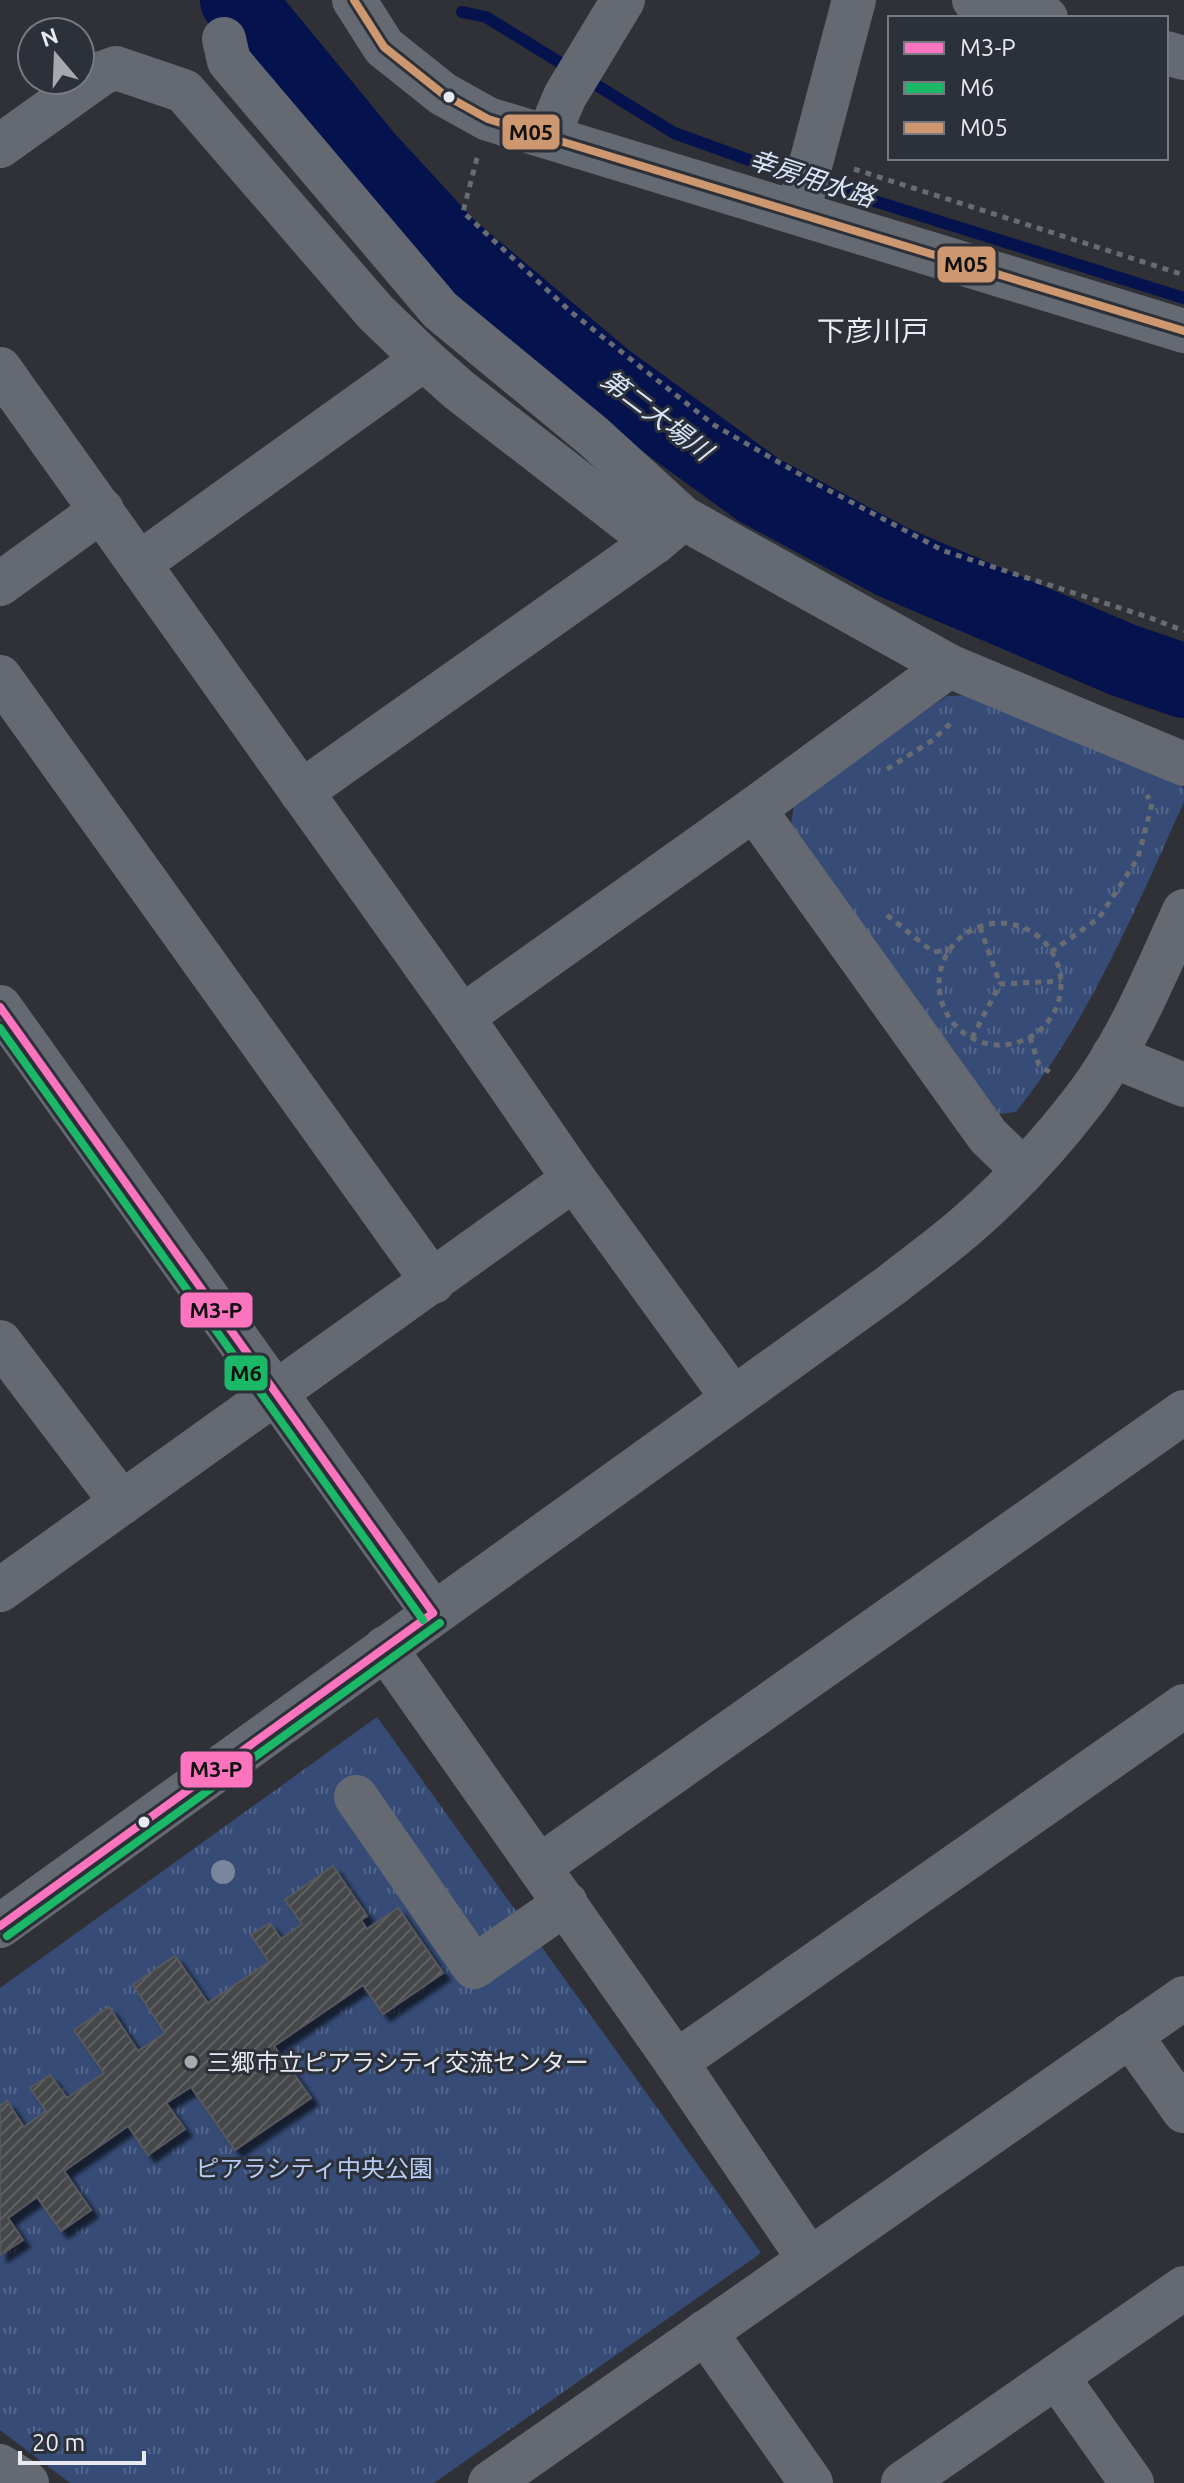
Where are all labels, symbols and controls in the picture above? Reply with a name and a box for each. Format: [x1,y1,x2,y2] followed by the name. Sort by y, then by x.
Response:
[16,16,96,96] north arrow
[888,16,1168,160] legend
[37,22,61,51] text: N
[960,34,1016,61] text: M3-P
[960,74,994,101] text: M6
[441,89,457,105] unlabelled marker
[501,113,561,151] line badge: M05
[960,114,1008,141] text: M05
[509,119,553,144] text: M05
[746,144,880,212] water label: 幸房用水路
[936,245,997,284] line badge: M05
[944,251,988,276] text: M05
[817,315,929,346] district label: 下彦川戸
[596,364,720,467] water label: 第二大場川
[179,1291,254,1329] line badge: M3-P
[189,1297,243,1322] text: M3-P
[223,1354,269,1392] line badge: M6
[230,1360,262,1385] text: M6
[179,1750,254,1789] line badge: M3-P
[189,1756,243,1781] text: M3-P
[136,1814,152,1830] unlabelled marker
[207,2049,589,2076] place label: 三郷市立ピアラシティ交流センター
[182,2053,200,2071] marker: 三郷市立ピアラシティ交流センター
[195,2155,433,2182] park label: ピアラシティ中央公園
[20,2415,144,2465] scale bar
[32,2429,85,2456] text: 20 m

